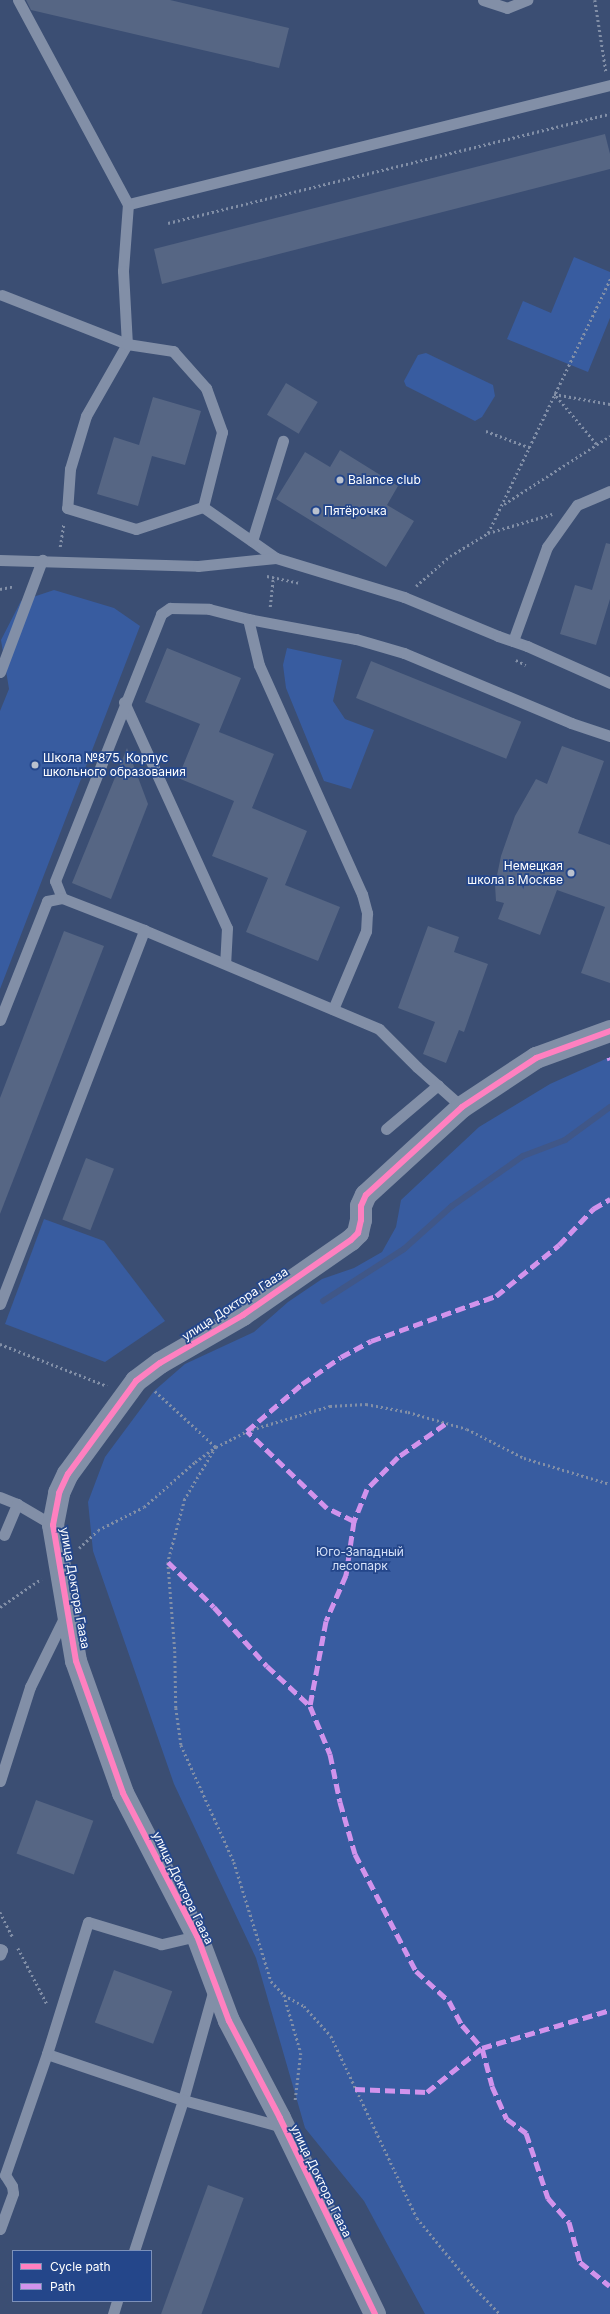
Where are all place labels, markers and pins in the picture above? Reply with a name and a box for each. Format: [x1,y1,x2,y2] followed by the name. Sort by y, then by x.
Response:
[348,473,421,487] place label: Balance club
[335,475,345,485] marker: Balance club
[324,504,387,518] place label: Пятёрочка
[311,506,321,516] marker: Пятёрочка
[43,751,186,779] place label: Школа №875. Корпус школьного образования
[30,760,40,770] marker: Школа №875. Корпус школьного образования
[467,859,563,887] place label: Немецкая школа в Москве
[566,868,576,878] marker: Немецкая школа в Москве

